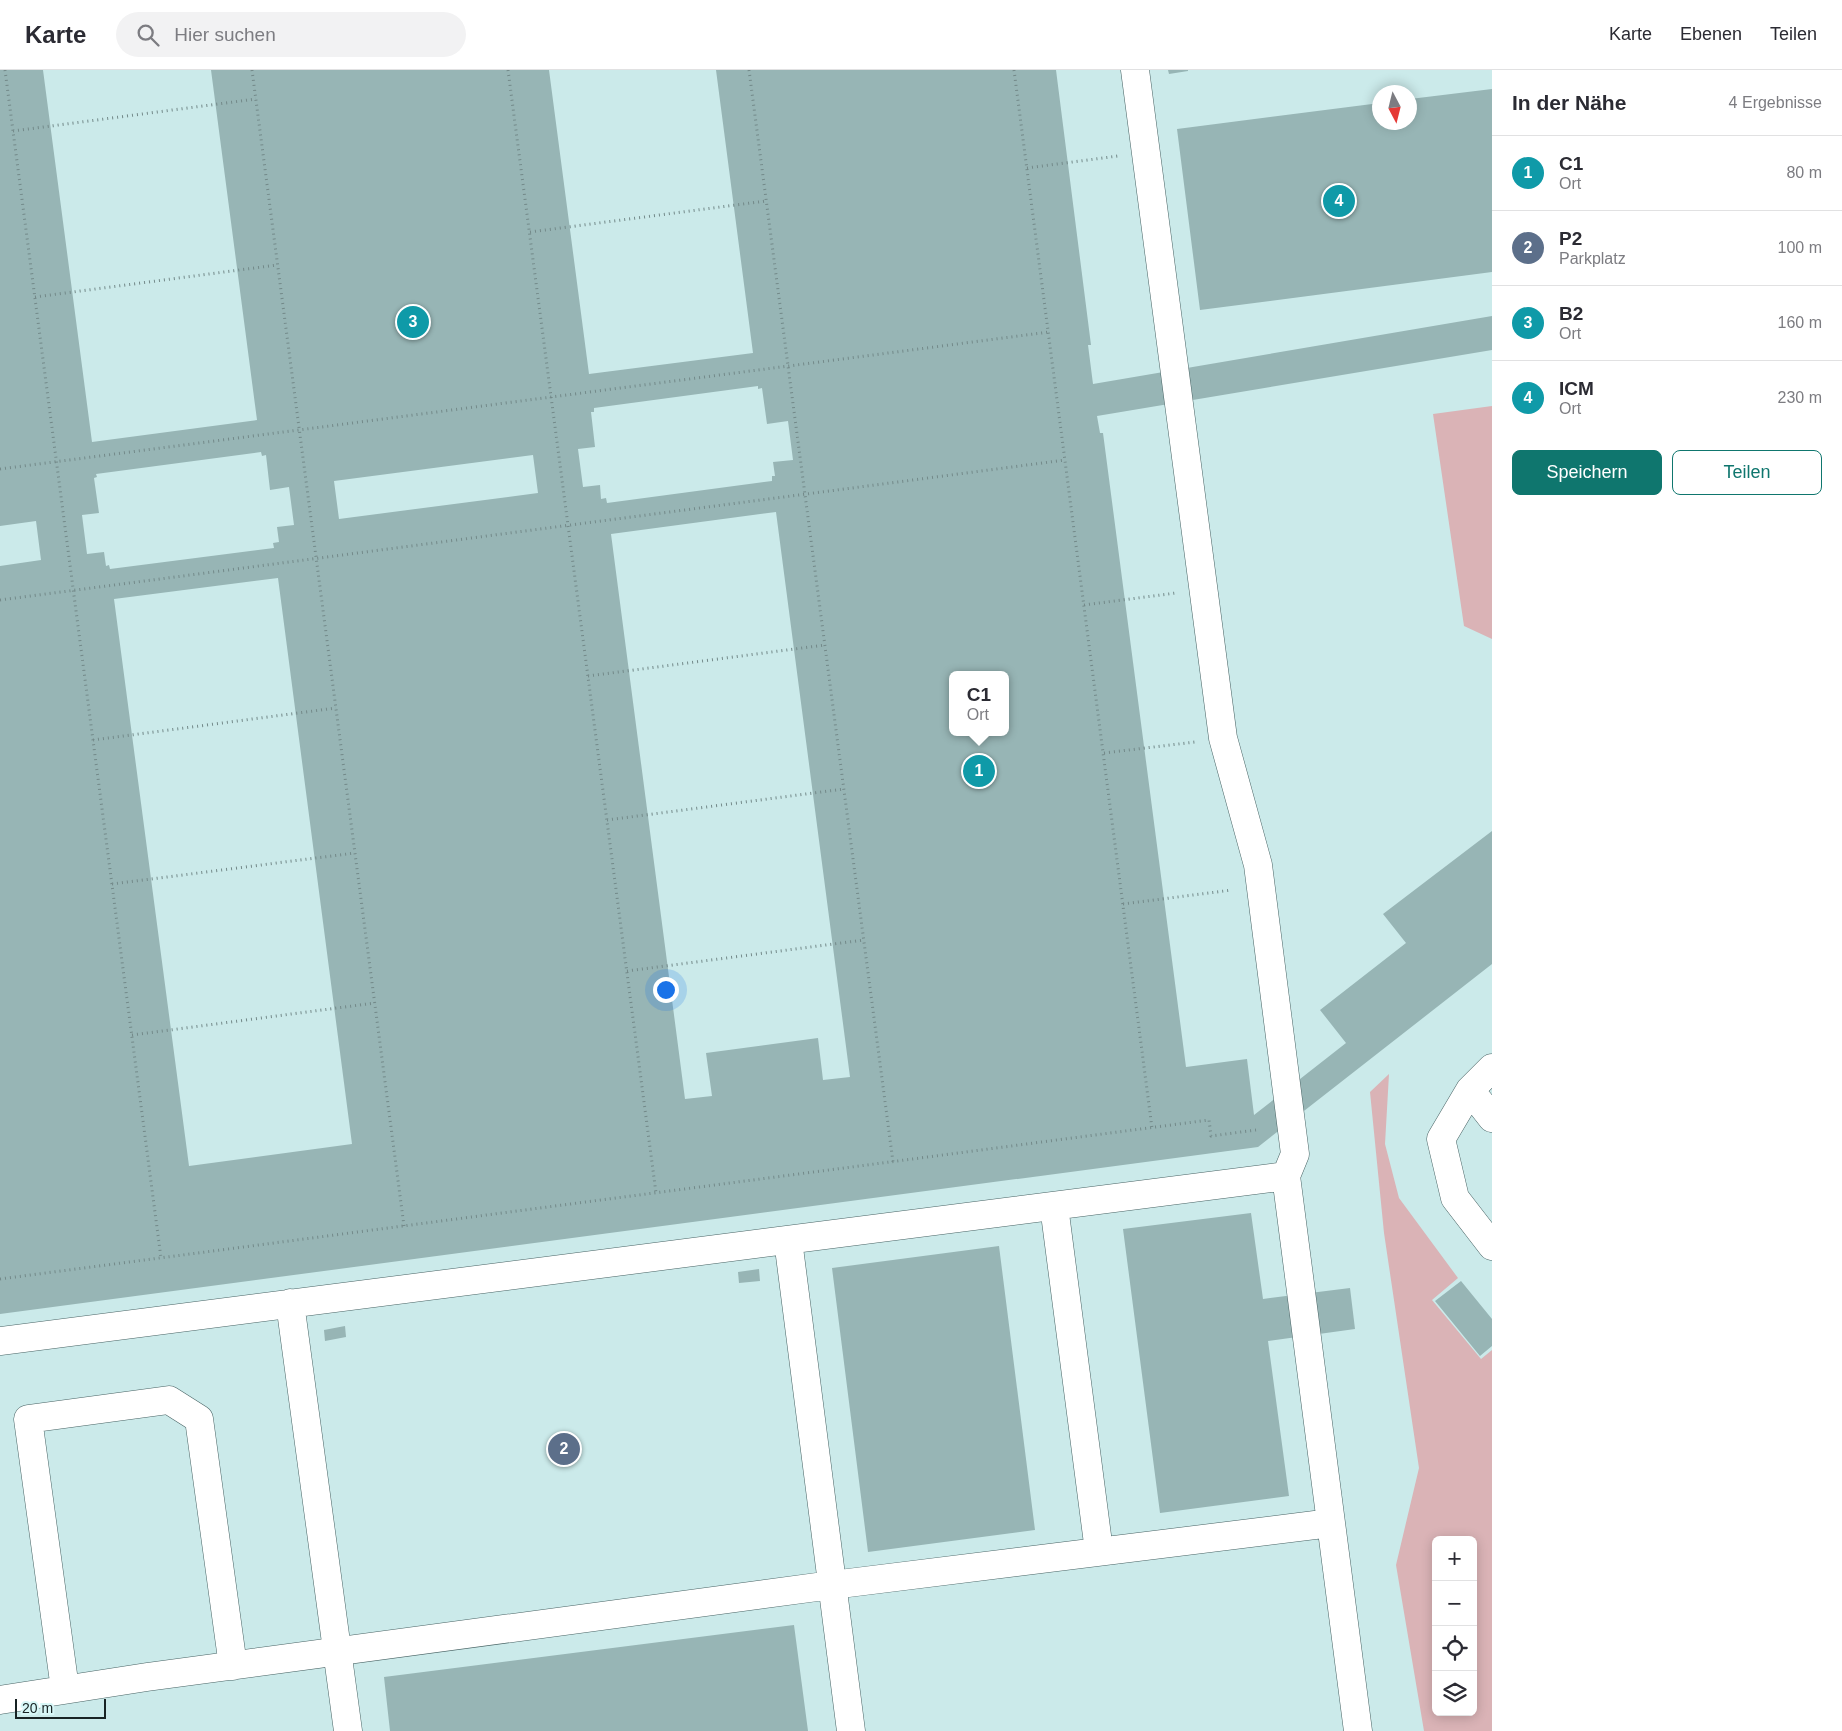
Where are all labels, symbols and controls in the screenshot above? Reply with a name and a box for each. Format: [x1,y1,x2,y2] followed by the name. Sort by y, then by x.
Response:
[116,12,466,57] search box
[25,21,86,48] text: Karte
[134,21,162,49] icon: search
[174,24,276,45] text: Hier suchen
[1609,24,1652,44] text: Karte
[1680,24,1742,44] text: Ebenen
[1770,24,1817,44] text: Teilen
[1372,85,1417,130] north arrow
[1512,91,1626,114] text: In der Nähe
[1729,94,1822,111] text: 4 Ergebnisse
[1559,153,1583,174] text: C1
[1524,164,1532,181] text: 1
[1786,164,1822,181] text: 80 m
[1559,175,1581,192] text: Ort
[1323,182,1355,220] pin: 4
[1559,228,1582,249] text: P2
[1524,239,1532,256] text: 2
[1778,239,1822,256] text: 100 m
[1559,250,1626,267] text: Parkplatz
[397,303,429,341] pin: 3
[1559,303,1583,324] text: B2
[1524,314,1532,331] text: 3
[1778,314,1822,331] text: 160 m
[1559,325,1581,342] text: Ort
[1559,378,1594,399] text: ICM
[1524,389,1532,406] text: 4
[1778,389,1822,406] text: 230 m
[1559,400,1581,417] text: Ort
[1512,450,1662,495] button: Speichern
[1672,450,1822,495] button: Teilen
[949,671,1009,736] popup
[967,684,991,705] text: C1
[967,706,989,723] text: Ort
[963,752,995,790] pin: 1
[653,977,679,1003] your location
[548,1430,580,1468] pin: 2
[1432,1536,1477,1716] map controls
[1432,1536,1477,1581] button: +
[1432,1581,1477,1626] button: −
[1432,1626,1477,1671] button: locate
[1432,1671,1477,1716] button: layers
[15,1696,106,1719] scale bar
[22,1700,53,1716] text: 20 m

